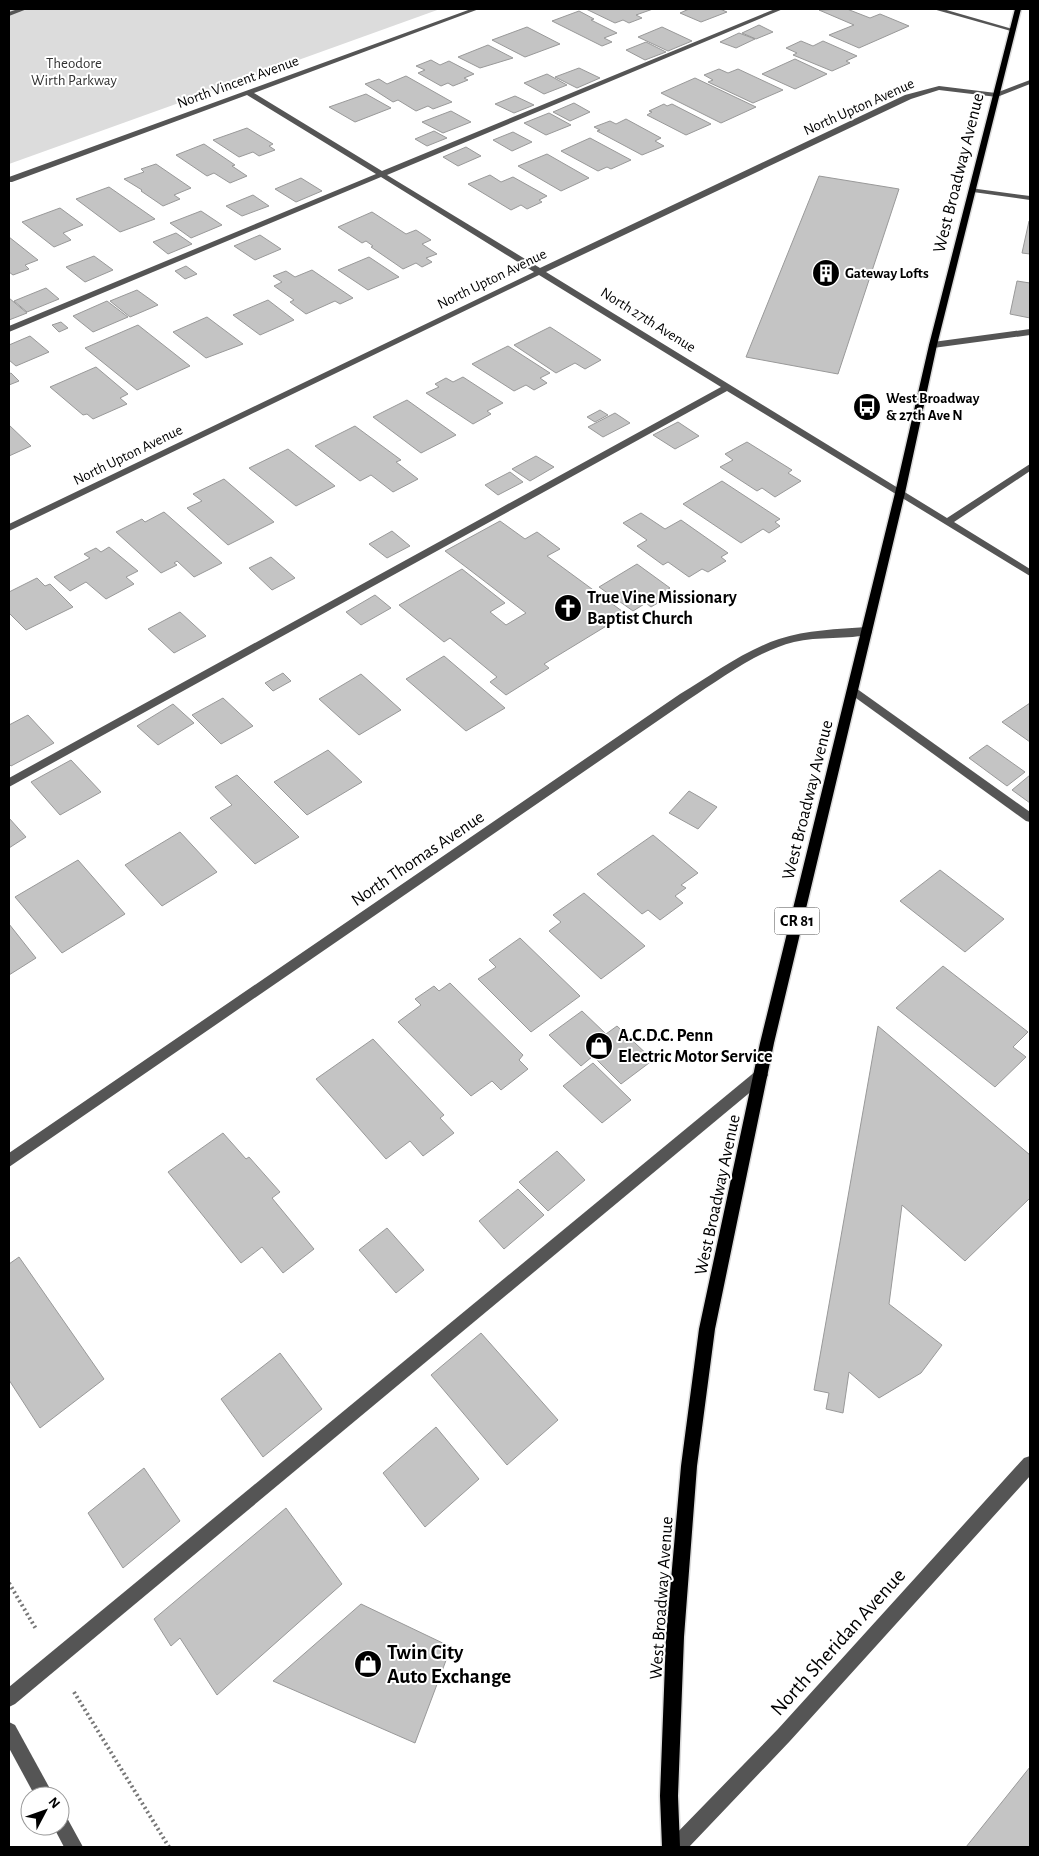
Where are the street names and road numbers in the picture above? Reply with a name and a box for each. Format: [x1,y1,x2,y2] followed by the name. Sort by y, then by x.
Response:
[175,53,301,111] street label: North Vincent Avenue
[801,76,917,138] street label: North Upton Avenue
[930,91,988,255] street label: West Broadway Avenue
[435,246,549,312] street label: North Upton Avenue
[598,285,698,355] street label: North 27th Avenue
[71,422,185,488] street label: North Upton Avenue
[779,718,837,882] street label: West Broadway Avenue
[348,808,488,910] street label: North Thomas Avenue
[774,908,820,934] road number: CR 81
[692,1113,744,1277] street label: West Broadway Avenue
[647,1516,677,1680] street label: West Broadway Avenue
[767,1564,909,1720] street label: North Sheridan Avenue

